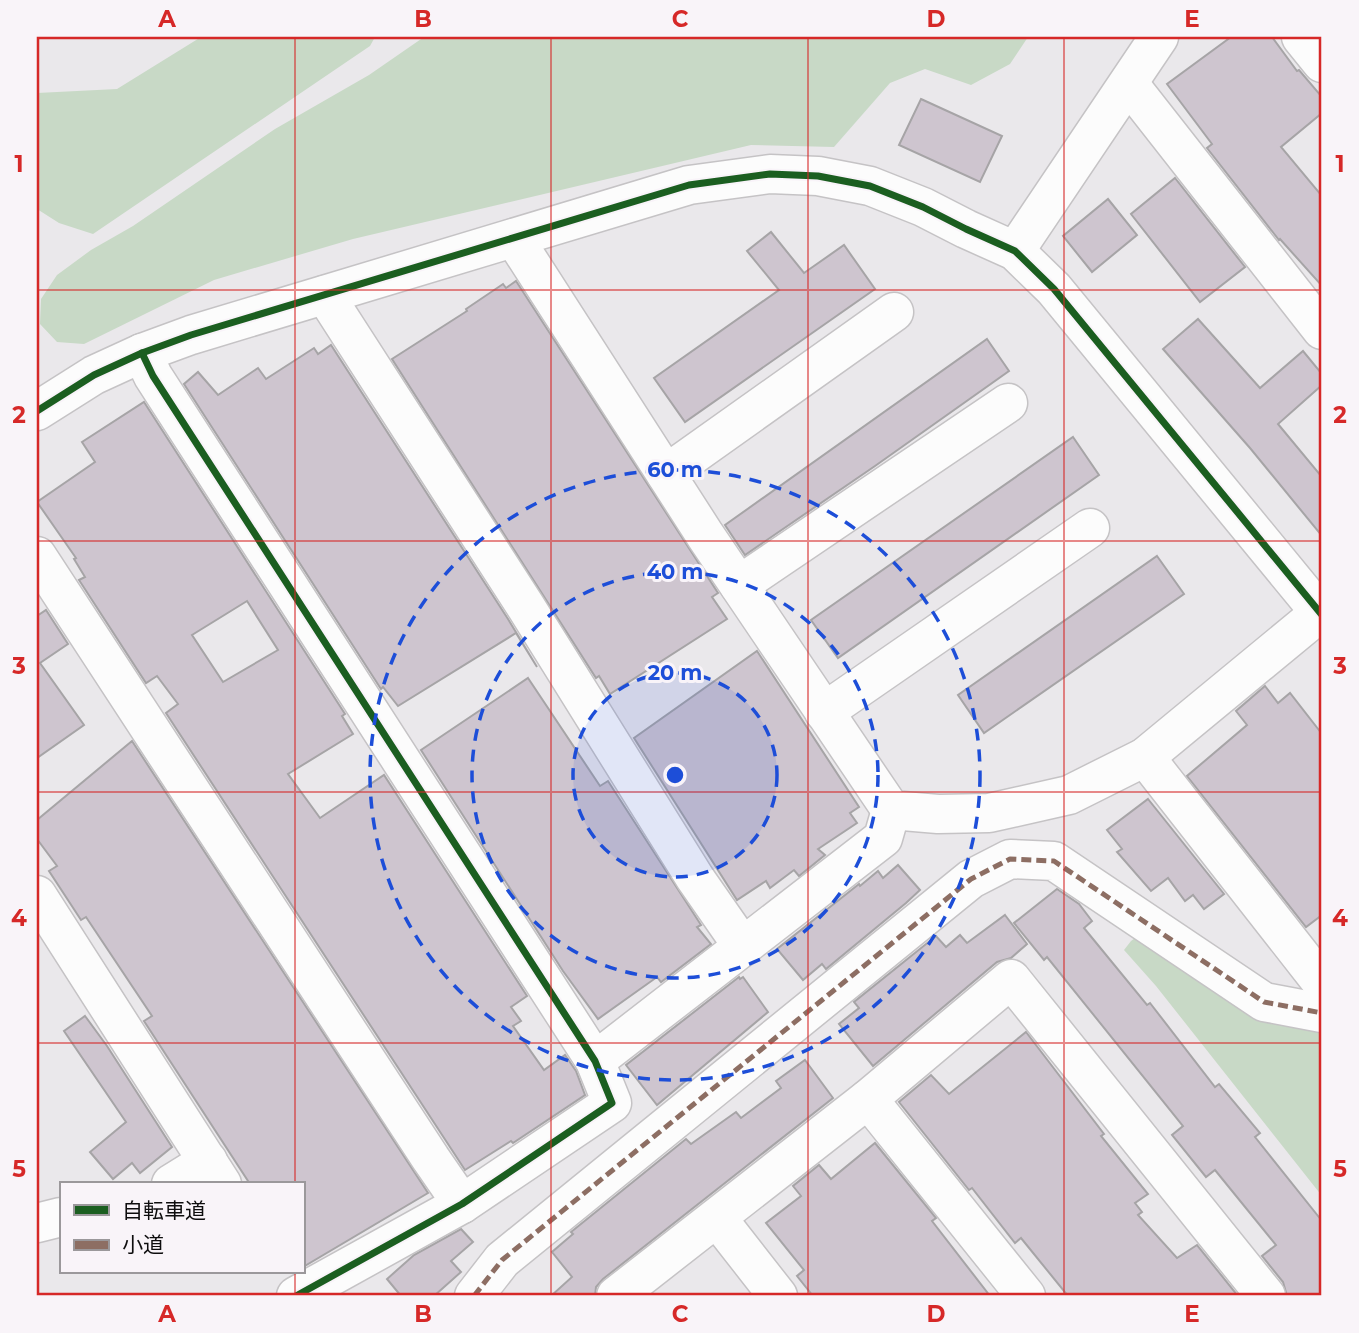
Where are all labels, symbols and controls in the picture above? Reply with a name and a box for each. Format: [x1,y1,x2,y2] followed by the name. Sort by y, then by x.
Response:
[157,5,176,33] text: A
[414,5,432,33] text: B
[672,5,689,33] text: C
[927,5,946,33] text: D
[1184,5,1200,33] text: E
[14,150,24,178] text: 1
[1335,150,1345,178] text: 1
[12,401,26,429] text: 2
[1333,401,1347,429] text: 2
[647,457,703,482] text: 60 m
[647,559,703,584] text: 40 m
[11,652,26,680] text: 3
[1332,652,1347,680] text: 3
[648,660,702,685] text: 20 m
[663,763,687,787] centre of rings
[11,904,27,932] text: 4
[1332,904,1348,932] text: 4
[12,1155,26,1183] text: 5
[1333,1155,1347,1183] text: 5
[60,1182,304,1274] legend
[122,1198,206,1223] text: 自転車道
[122,1232,164,1257] text: 小道
[157,1300,176,1328] text: A
[414,1300,432,1328] text: B
[672,1300,689,1328] text: C
[927,1300,946,1328] text: D
[1184,1300,1200,1328] text: E

